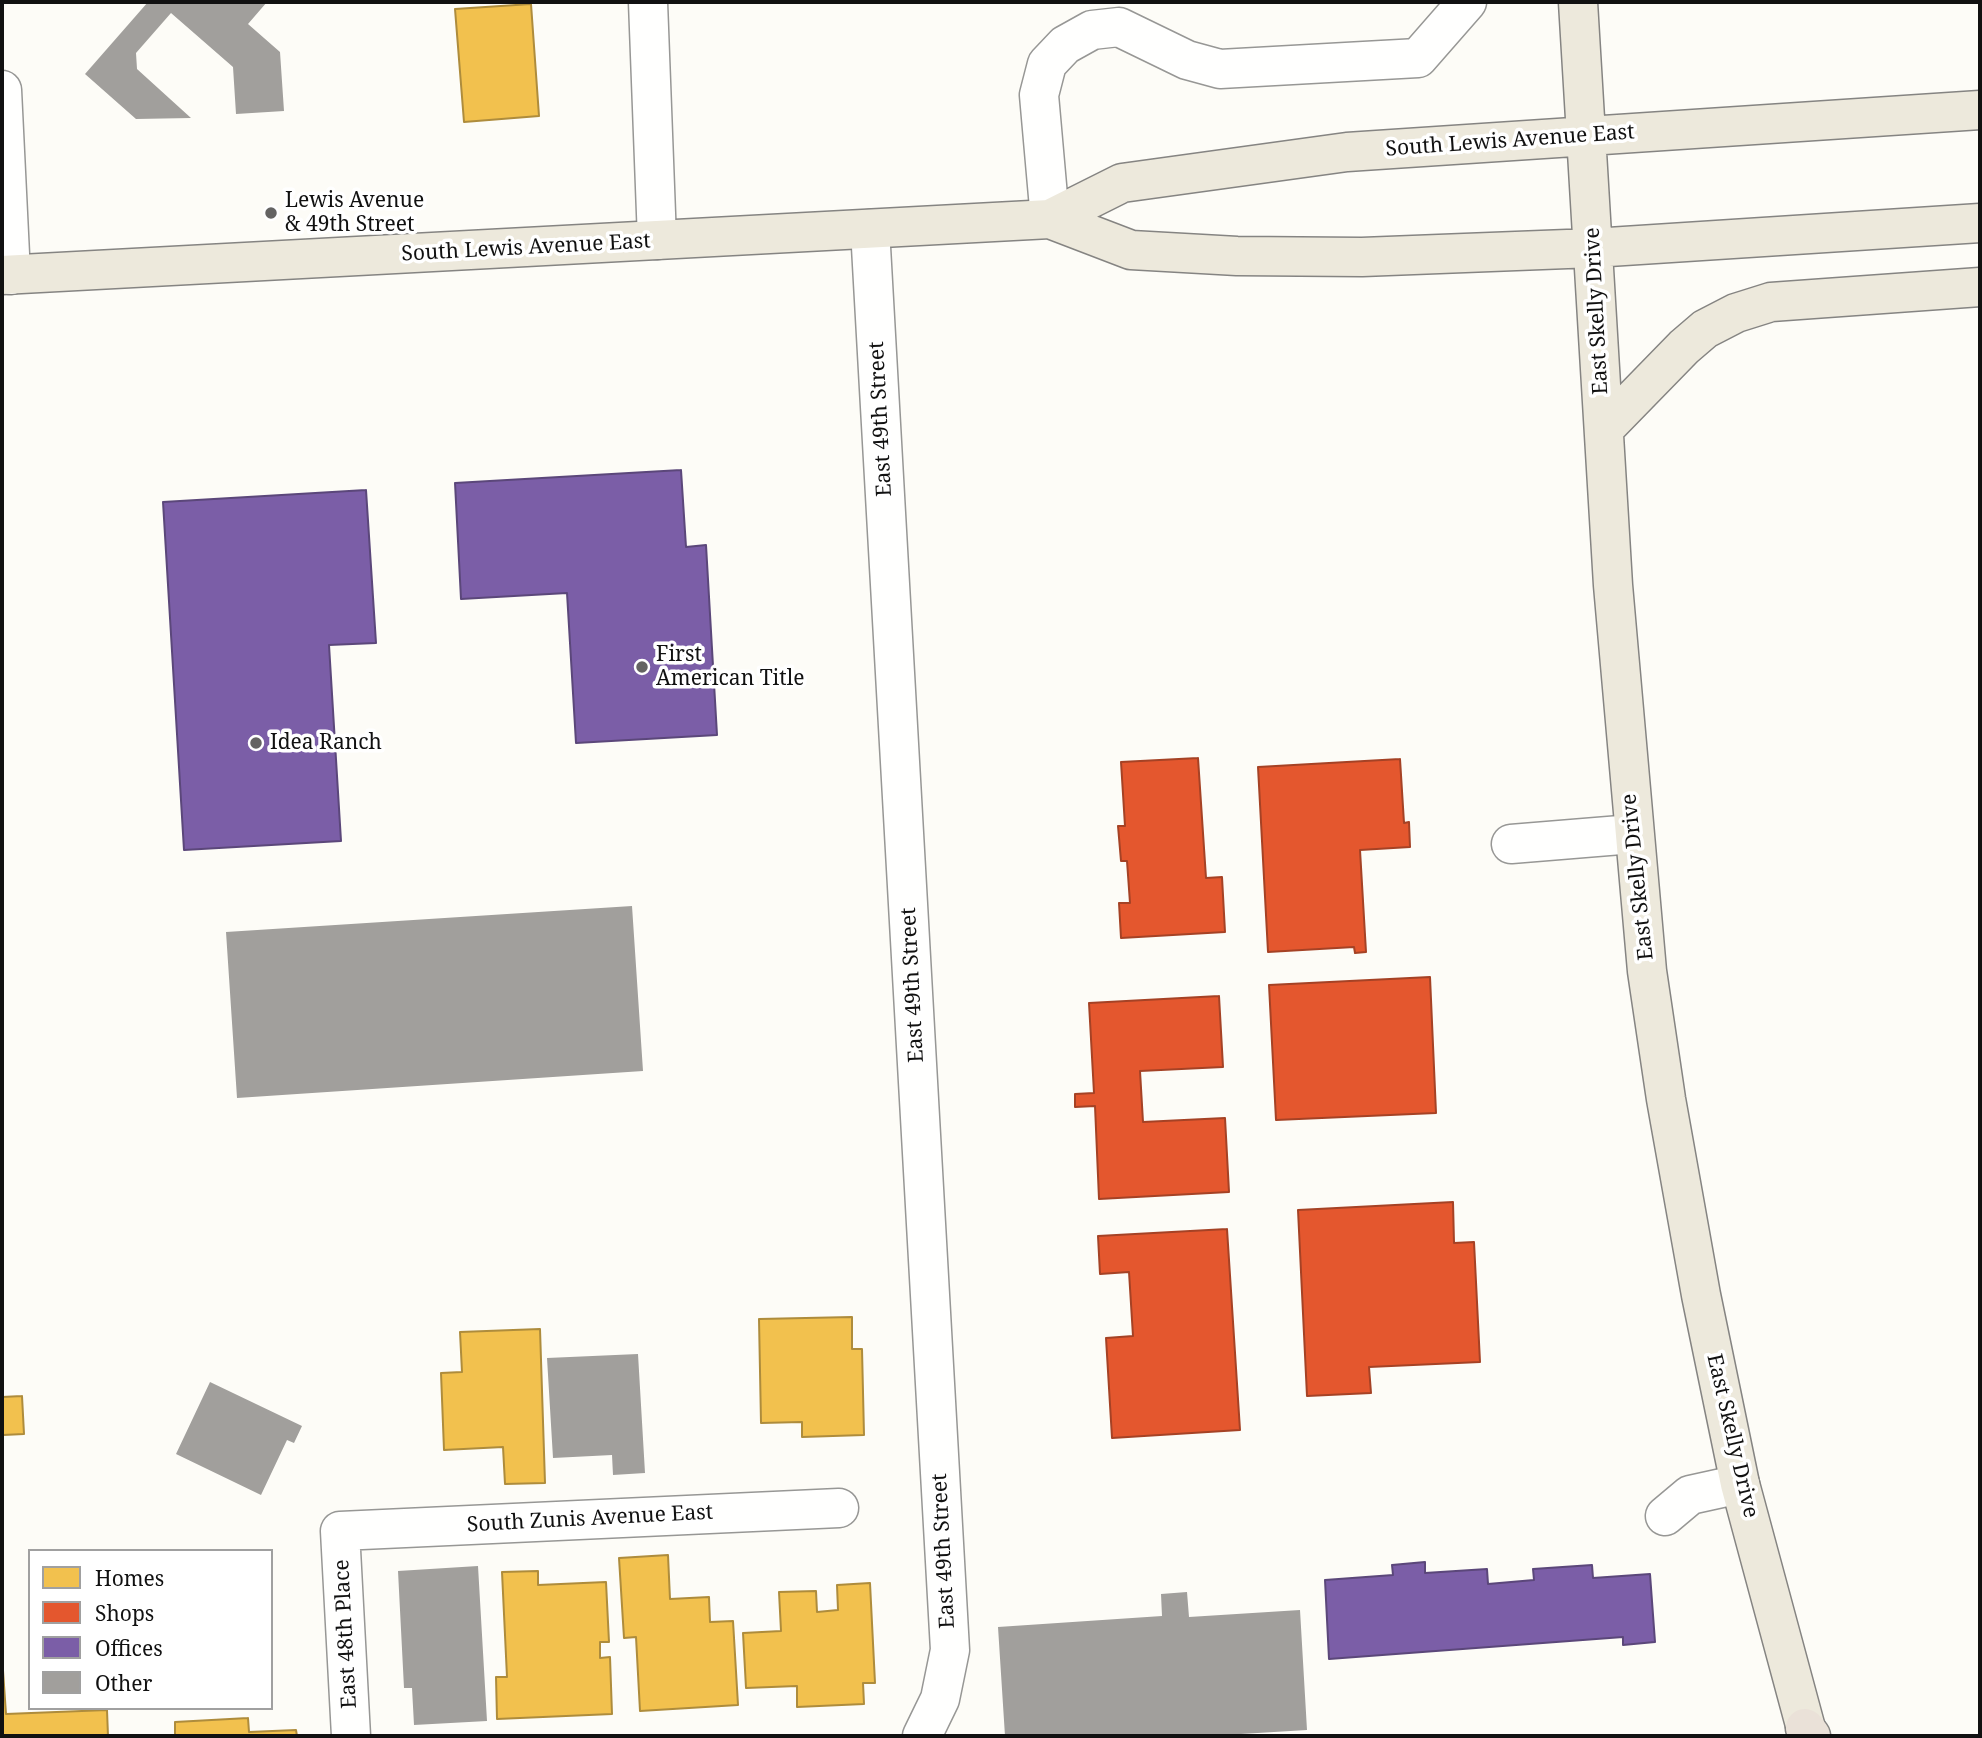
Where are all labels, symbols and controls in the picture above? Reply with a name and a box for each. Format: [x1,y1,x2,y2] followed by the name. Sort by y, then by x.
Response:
[1385,120,1635,162] street label: South Lewis Avenue East
[285,188,424,238] place label: Lewis Avenue & 49th Street
[263,205,279,221] marker: Lewis Avenue & 49th Street
[1580,227,1614,395] street label: East Skelly Drive
[401,229,651,267] street label: South Lewis Avenue East
[864,341,898,497] street label: East 49th Street
[656,642,804,692] place label: First American Title
[634,659,650,675] marker: First American Title
[270,730,382,756] place label: Idea Ranch
[248,735,264,751] marker: Idea Ranch
[1617,792,1659,962] street label: East Skelly Drive
[896,907,930,1063] street label: East 49th Street
[1701,1352,1763,1520] street label: East Skelly Drive
[927,1473,961,1629] street label: East 49th Street
[466,1500,714,1538] street label: South Zunis Avenue East
[28,1549,273,1710] legend
[330,1559,362,1709] street label: East 48th Place
[95,1564,164,1592] text: Homes
[95,1599,154,1627] text: Shops
[95,1634,163,1662] text: Offices
[95,1669,152,1697] text: Other

